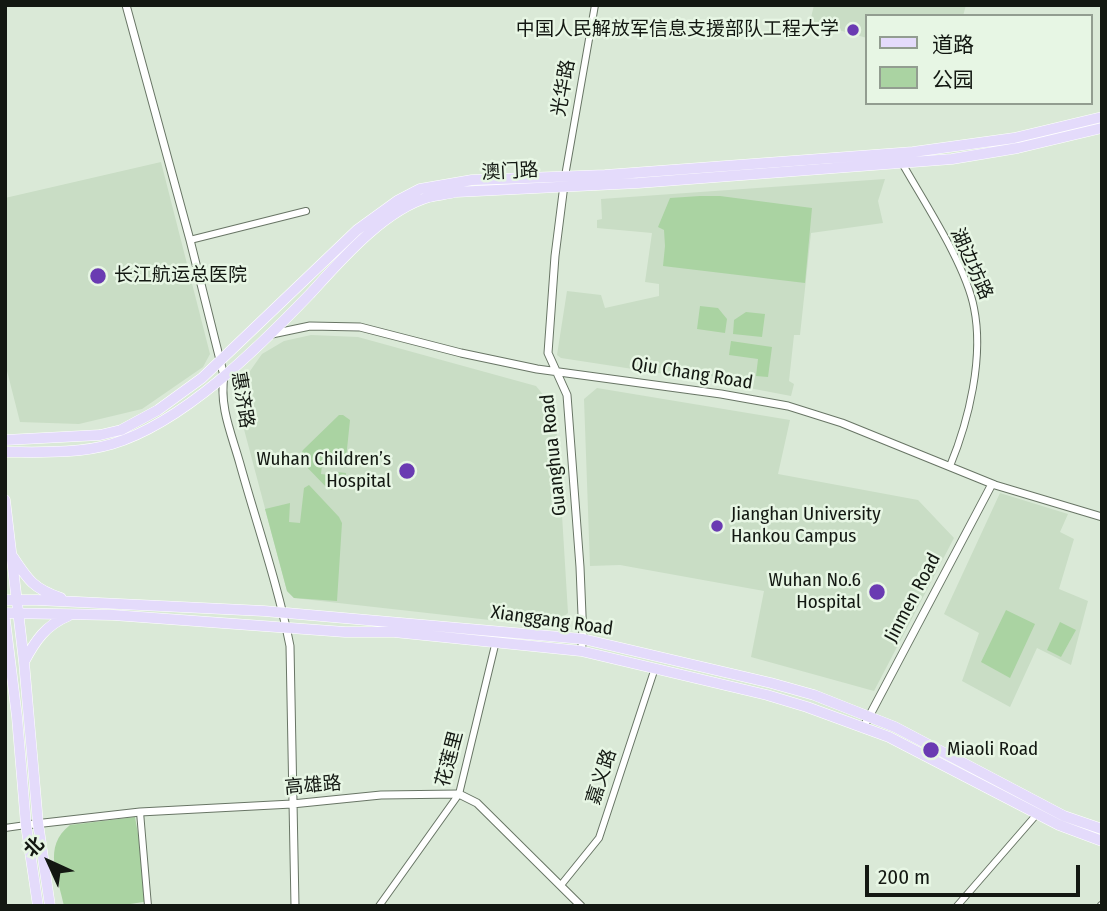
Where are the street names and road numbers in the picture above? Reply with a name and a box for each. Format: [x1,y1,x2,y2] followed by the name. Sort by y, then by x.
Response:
[548,58,580,118] street label: 光华路
[481,159,539,185] street label: 澳门路
[945,225,997,303] street label: 湖边坊路
[630,353,754,395] street label: Qiu Chang Road
[226,370,258,430] street label: 惠济路
[536,393,572,517] street label: Guanghua Road
[880,549,946,647] street label: Jinmen Road
[490,601,614,641] street label: Xianggang Road
[432,729,468,789] street label: 花莲里
[582,746,622,808] street label: 嘉义路
[284,772,342,800] street label: 高雄路

